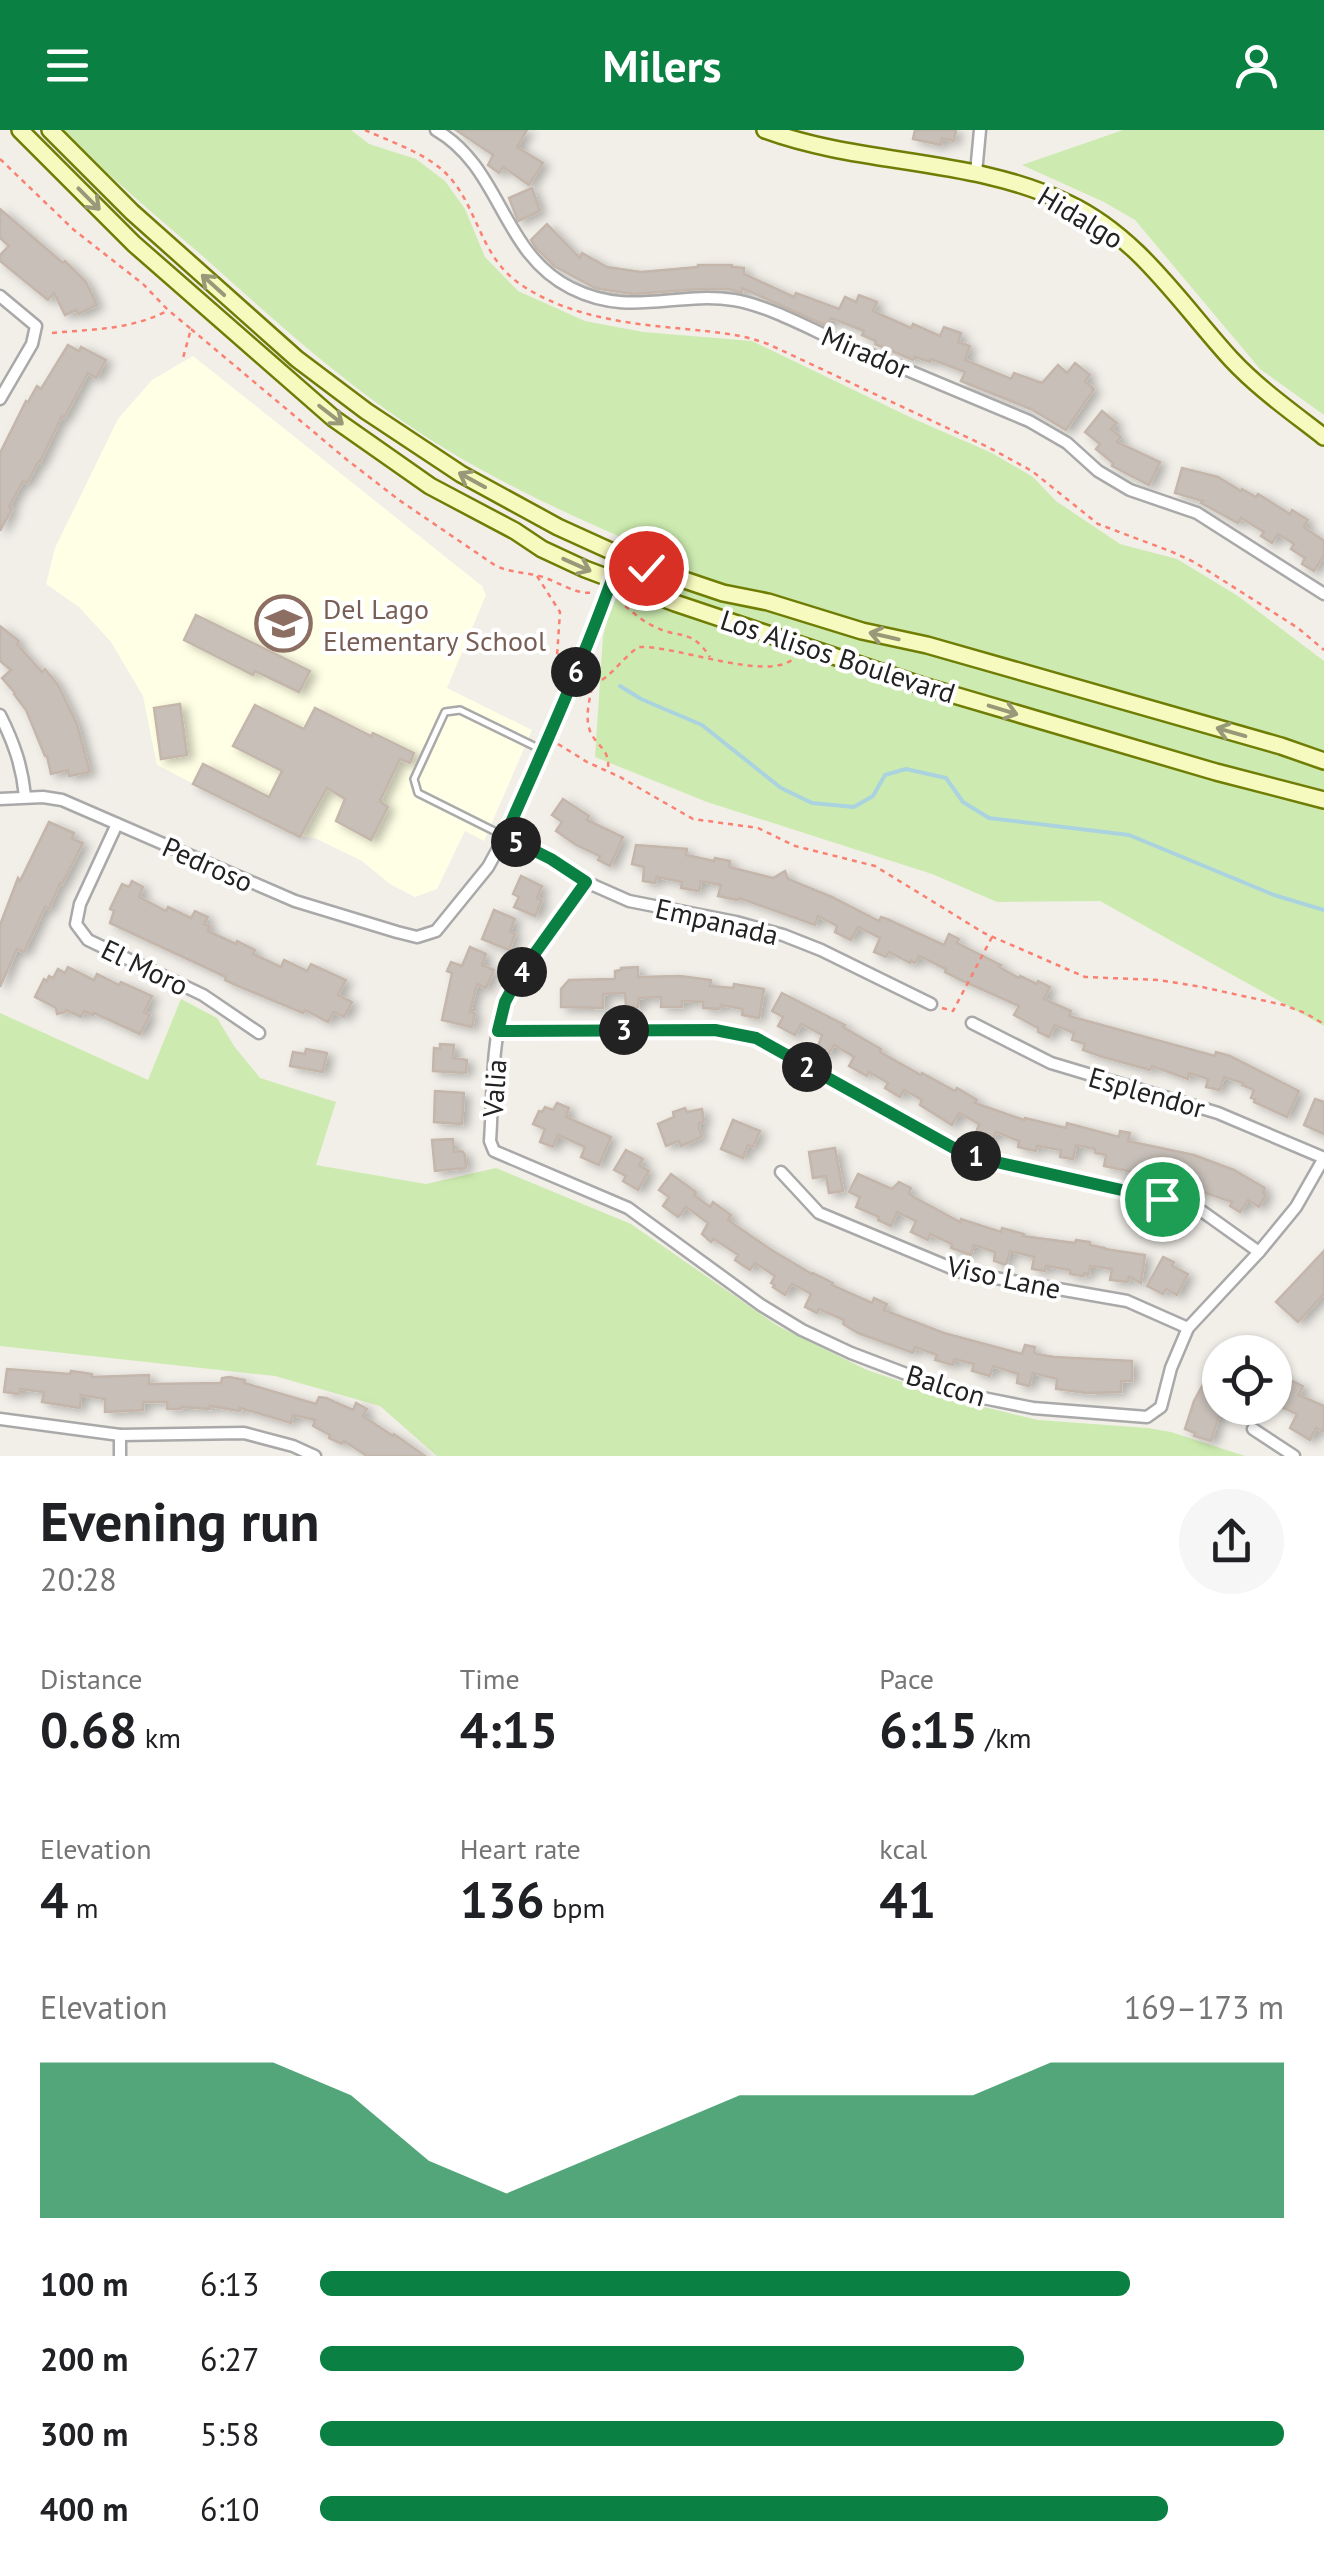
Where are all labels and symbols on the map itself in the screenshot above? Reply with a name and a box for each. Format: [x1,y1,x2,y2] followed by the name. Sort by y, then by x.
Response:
[1031,177,1131,257] street label: Hidalgo
[76,187,100,211] one-way arrow
[201,274,226,297] one-way arrow
[816,317,916,387] street label: Mirador
[318,404,344,426] one-way arrow
[458,469,488,489] one-way arrow
[604,526,689,611] pin
[561,556,591,575] one-way arrow
[323,590,546,659] place label: Del Lago Elementary School
[254,594,314,654] school or university icon: Del Lago Elementary School
[716,601,960,711] street label: Los Alisos Boulevard
[869,626,901,644] one-way arrow
[551,647,601,697] pin: 6
[987,702,1018,720] one-way arrow
[1216,722,1247,740] one-way arrow
[491,817,541,867] pin: 5
[157,828,259,900] street label: Pedroso
[652,889,782,953] street label: Empanada
[95,930,195,1004] street label: El Moro
[497,947,547,997] pin: 4
[599,1005,649,1055] pin: 3
[782,1042,832,1092] pin: 2
[473,1058,514,1119] street label: Valia
[1085,1058,1210,1126] street label: Esplendor
[951,1131,1001,1181] pin: 1
[1120,1157,1205,1242] pin
[943,1247,1064,1307] street label: Viso Lane
[902,1356,990,1414] street label: Balcon

